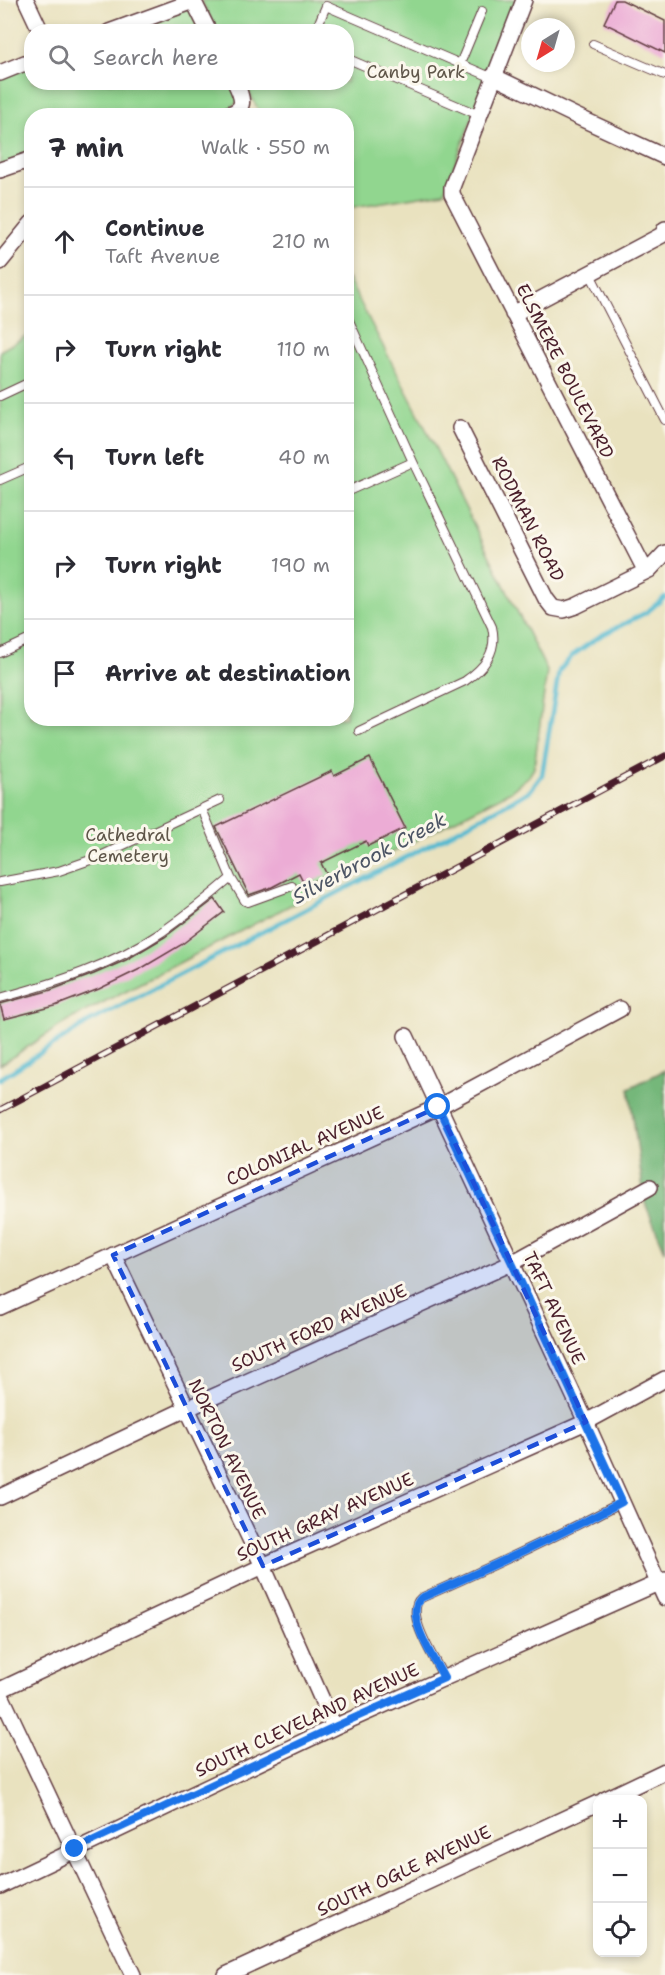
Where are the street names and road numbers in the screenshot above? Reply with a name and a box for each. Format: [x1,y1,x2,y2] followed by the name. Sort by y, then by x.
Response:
[510,280,620,463] street label: ELSMERE BOULEVARD
[486,452,570,586] street label: RODMAN ROAD
[222,1100,388,1192] street label: COLONIAL AVENUE
[517,1248,591,1368] street label: TAFT AVENUE
[227,1278,411,1378] street label: SOUTH FORD AVENUE
[183,1375,271,1523] street label: NORTON AVENUE
[233,1467,417,1567] street label: SOUTH GRAY AVENUE
[191,1657,423,1783] street label: SOUTH CLEVELAND AVENUE
[313,1820,495,1922] street label: SOUTH OGLE AVENUE

